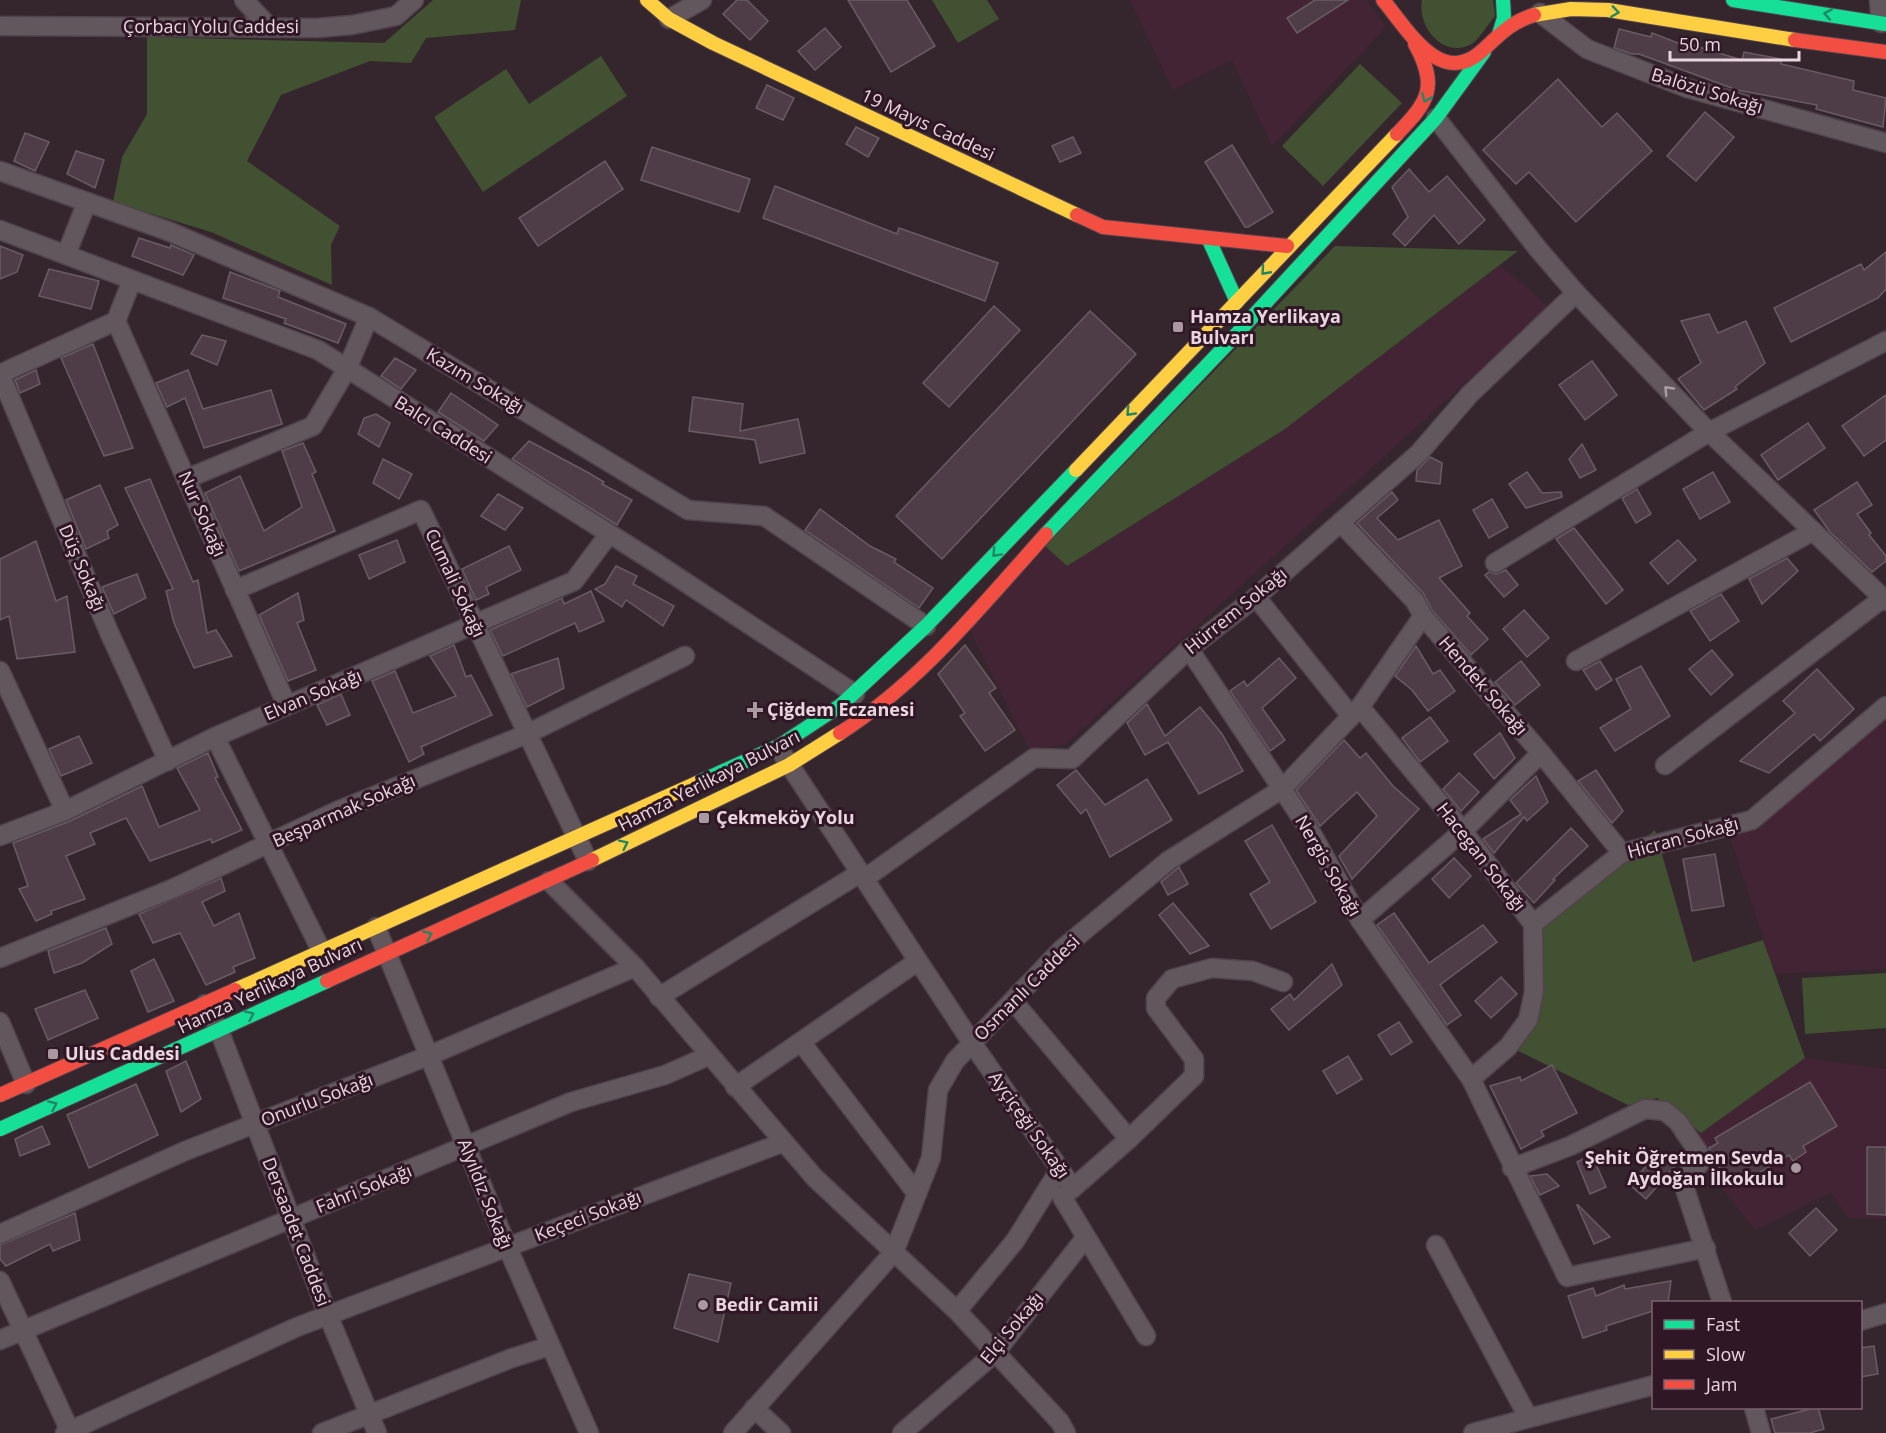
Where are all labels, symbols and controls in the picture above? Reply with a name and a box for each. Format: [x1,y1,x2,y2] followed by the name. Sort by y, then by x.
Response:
[1610,6,1619,18] one-way arrow
[1824,9,1833,21] one-way arrow
[123,14,299,38] street label: Çorbacı Yolu Caddesi
[1670,24,1799,62] scale bar
[1679,32,1721,56] text: 50 m
[1648,62,1766,118] street label: Balözü Sokağı
[858,83,999,166] street label: 19 Mayıs Caddesi
[1421,92,1433,103] one-way arrow
[1261,264,1272,275] one-way arrow
[1190,304,1341,349] place label: Hamza Yerlikaya Bulvarı
[1171,320,1185,334] marker: Hamza Yerlikaya Bulvarı
[422,342,529,419] street label: Kazım Sokağı
[1665,386,1676,397] one-way arrow
[390,390,497,469] street label: Balcı Caddesi
[1127,405,1138,416] one-way arrow
[173,467,232,560] street label: Nur Sokağı
[54,521,112,615] street label: Düş Sokağı
[420,524,492,641] street label: Cumali Sokağı
[992,547,1003,557] one-way arrow
[1179,562,1291,659] street label: Hürrem Sokağı
[1434,631,1534,740] street label: Hendek Sokağı
[260,663,365,725] street label: Elvan Sokağı
[767,697,914,721] place label: Çiğdem Eczanesi
[748,703,762,717] marker: Çiğdem Eczanesi
[614,724,804,836] street label: Hamza Yerlikaya Bulvarı
[268,768,419,852] street label: Beşparmak Sokağı
[1432,797,1532,916] street label: Hacegan Sokağı
[716,805,855,829] place label: Çekmeköy Yolu
[697,811,711,825] marker: Çekmeköy Yolu
[1290,811,1368,920] street label: Nergis Sokağı
[1625,811,1741,863] street label: Hicran Sokağı
[617,840,628,852] one-way arrow
[968,929,1085,1046] street label: Osmanlı Caddesi
[421,930,432,942] one-way arrow
[173,932,366,1038] street label: Hamza Yerlikaya Bulvarı
[244,1011,255,1023] one-way arrow
[65,1041,180,1065] place label: Ulus Caddesi
[46,1047,60,1061] marker: Ulus Caddesi
[984,1066,1076,1183] street label: Ayçiçeği Sokağı
[257,1067,376,1131] street label: Onurlu Sokağı
[47,1100,58,1112] one-way arrow
[453,1135,519,1252] street label: Alyıldız Sokağı
[1585,1145,1784,1190] place label: Şehit Öğretmen Sevda Aydoğan İlkokulu
[257,1154,336,1310] street label: Dersaadet Caddesi
[312,1158,415,1218] street label: Fahri Sokağı
[1789,1161,1803,1175] marker: Şehit Öğretmen Sevda Aydoğan İlkokulu
[531,1184,644,1246] street label: Keçeci Sokağı
[974,1286,1048,1368] street label: Elçi Sokağı
[715,1292,818,1316] place label: Bedir Camii
[696,1298,710,1312] marker: Bedir Camii
[1652,1301,1862,1409] legend
[1706,1312,1740,1336] text: Fast
[1706,1342,1745,1366] text: Slow
[1704,1372,1738,1396] text: Jam

